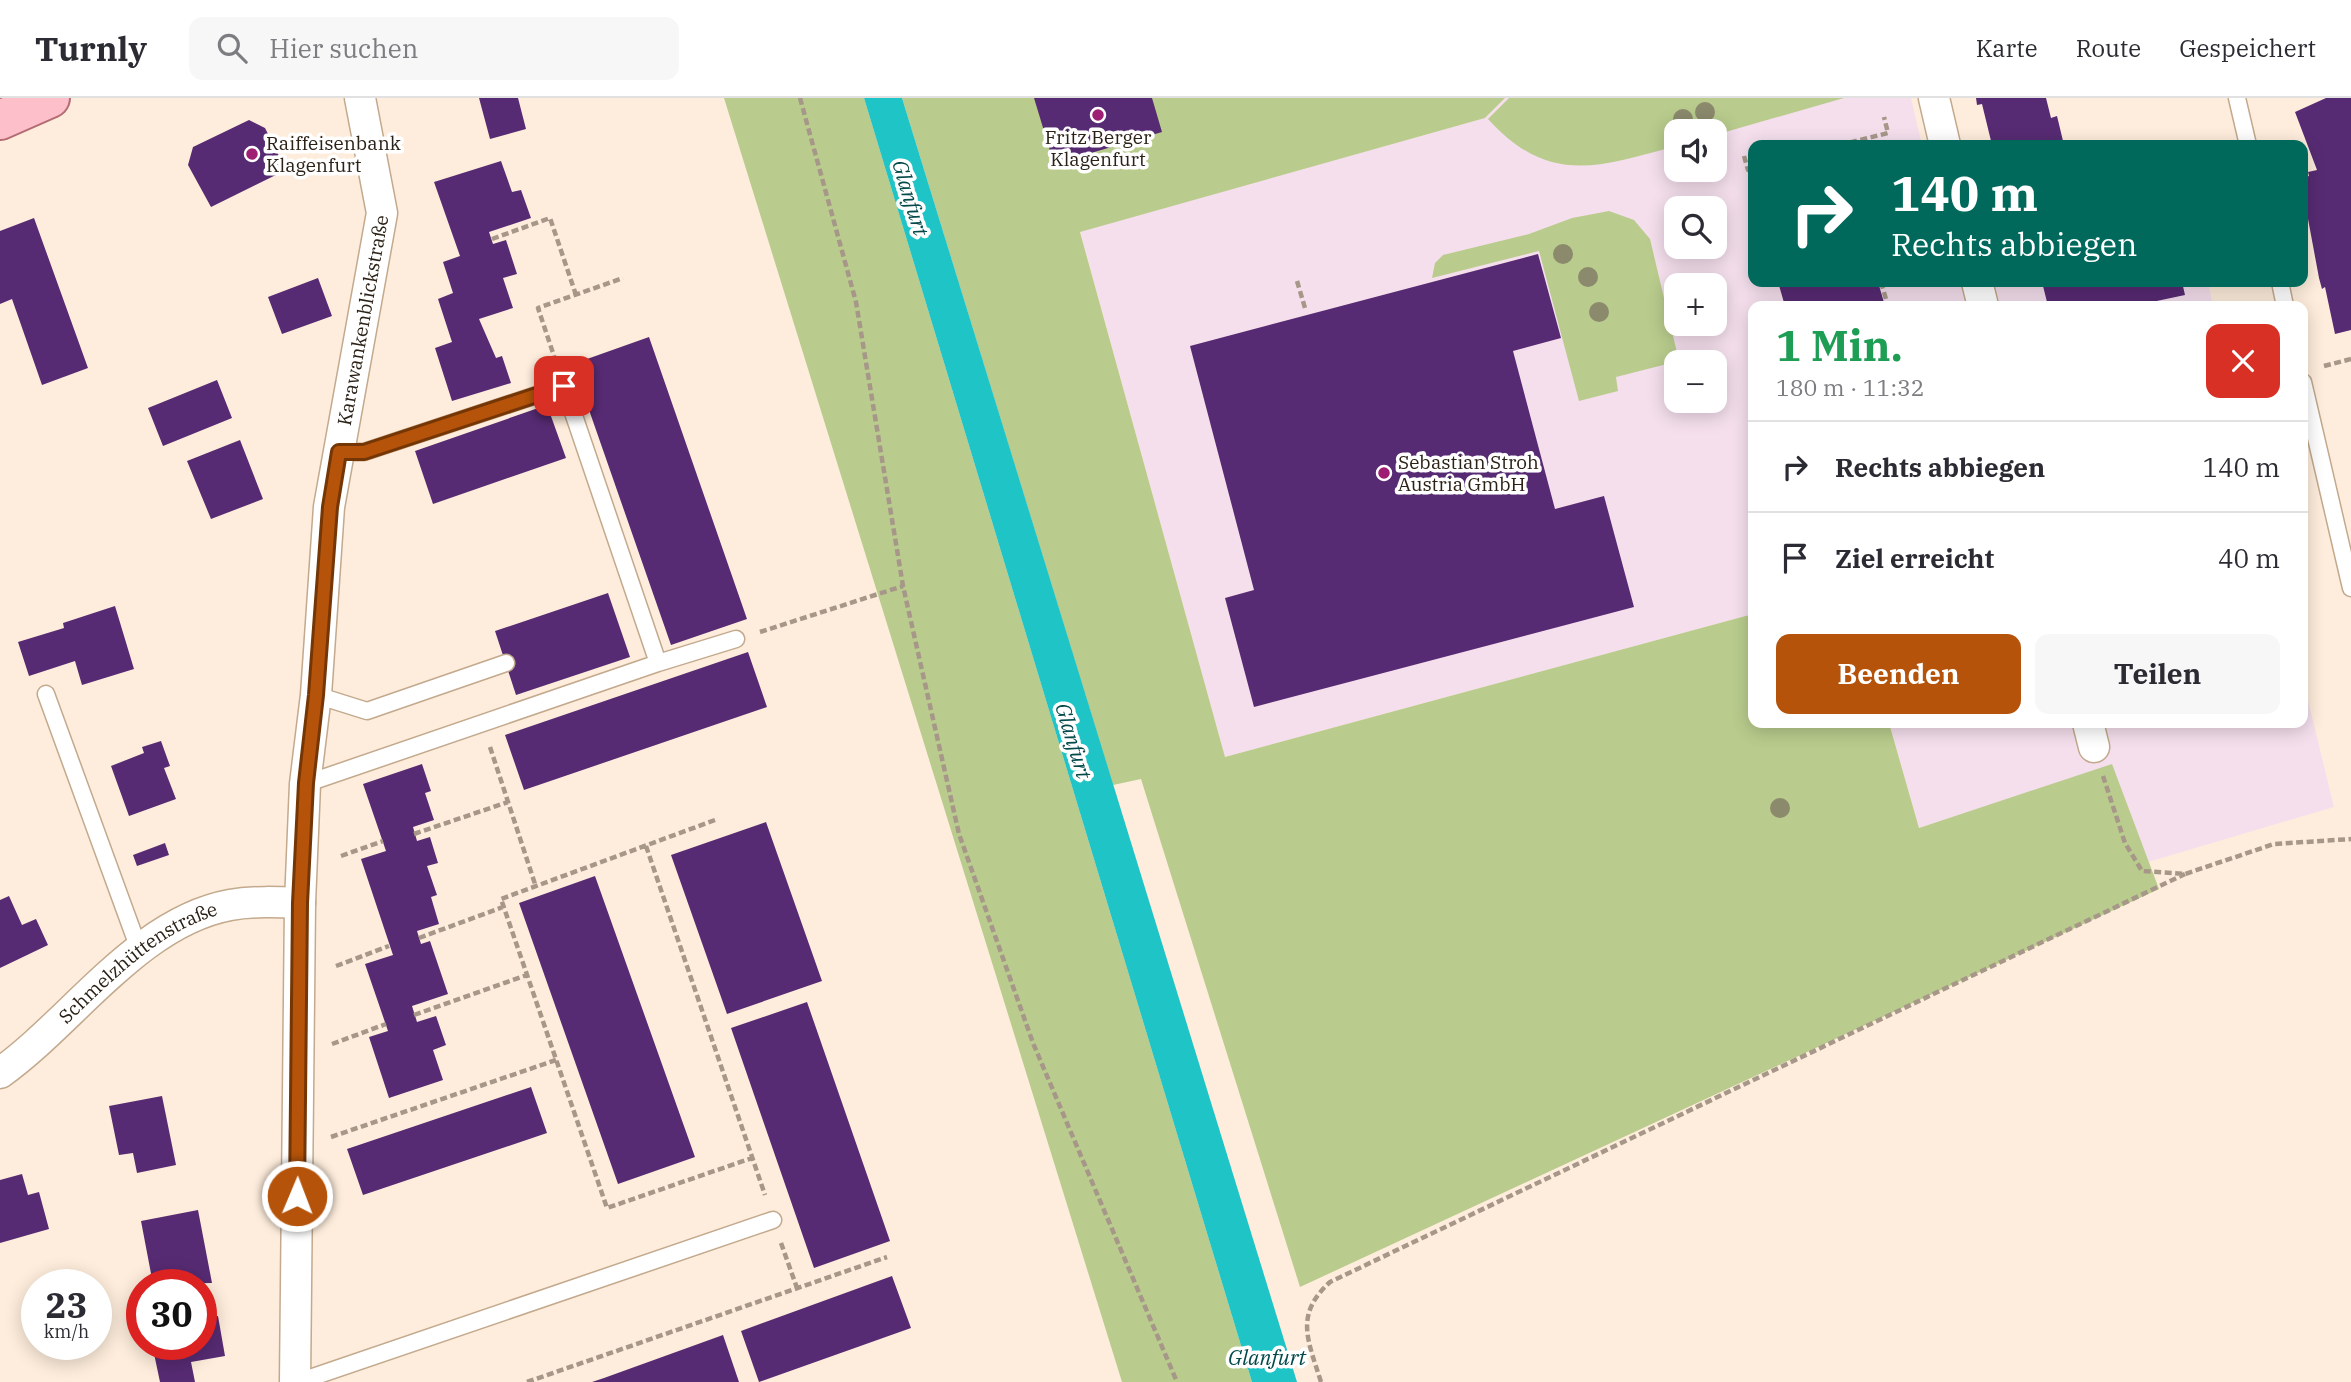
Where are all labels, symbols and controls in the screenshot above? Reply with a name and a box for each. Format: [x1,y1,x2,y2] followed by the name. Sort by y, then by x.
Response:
[189,17,679,80] search box
[35,27,147,70] text: Turnly
[213,29,251,67] icon: search
[269,31,418,65] text: Hier suchen
[1976,32,2038,64] text: Karte
[2076,32,2141,64] text: Route
[2179,32,2316,64] text: Gespeichert
[1090,107,1106,123] marker: Fritz Berger Klagenfurt
[1664,119,1727,413] map controls
[1664,119,1727,182] button: sound
[1045,125,1152,171] place label: Fritz Berger Klagenfurt
[266,131,401,177] place label: Raiffeisenbank Klagenfurt
[244,146,260,162] marker: Raiffeisenbank Klagenfurt
[886,156,936,240] water label: Glanfurt
[1891,161,2038,224] text: 140 m
[1776,168,1867,259] icon: right
[1664,196,1727,259] button: search
[332,213,393,427] street label: Karawankenblickstraße
[1891,223,2137,265] text: Rechts abbiegen
[1664,273,1727,336] button: +
[1776,318,1903,373] text: 1 Min.
[2206,324,2280,398] button: close
[1664,350,1727,413] button: −
[534,356,594,416] pin
[545,367,583,405] icon: arrive
[1776,372,1925,402] text: 180 m · 11:32
[1776,448,1814,486] icon: right
[1398,450,1539,496] place label: Sebastian Stroh Austria GmbH
[1835,450,2045,484] text: Rechts abbiegen
[2202,450,2280,484] text: 140 m
[1376,465,1392,481] marker: Sebastian Stroh Austria GmbH
[1776,539,1814,577] icon: arrive
[1835,541,1994,575] text: Ziel erreicht
[2218,541,2280,575] text: 40 m
[1776,634,2021,714] button: Beenden
[2035,634,2280,714] button: Teilen
[1049,699,1099,783] water label: Glanfurt
[53,897,220,1028] street label: Schmelzhüttenstraße
[260,1159,334,1233] position arrow
[126,1269,217,1360] speed limit sign: 30
[45,1282,88,1328] text: 23
[44,1320,89,1343] text: km/h
[1228,1343,1307,1371] water label: Glanfurt

